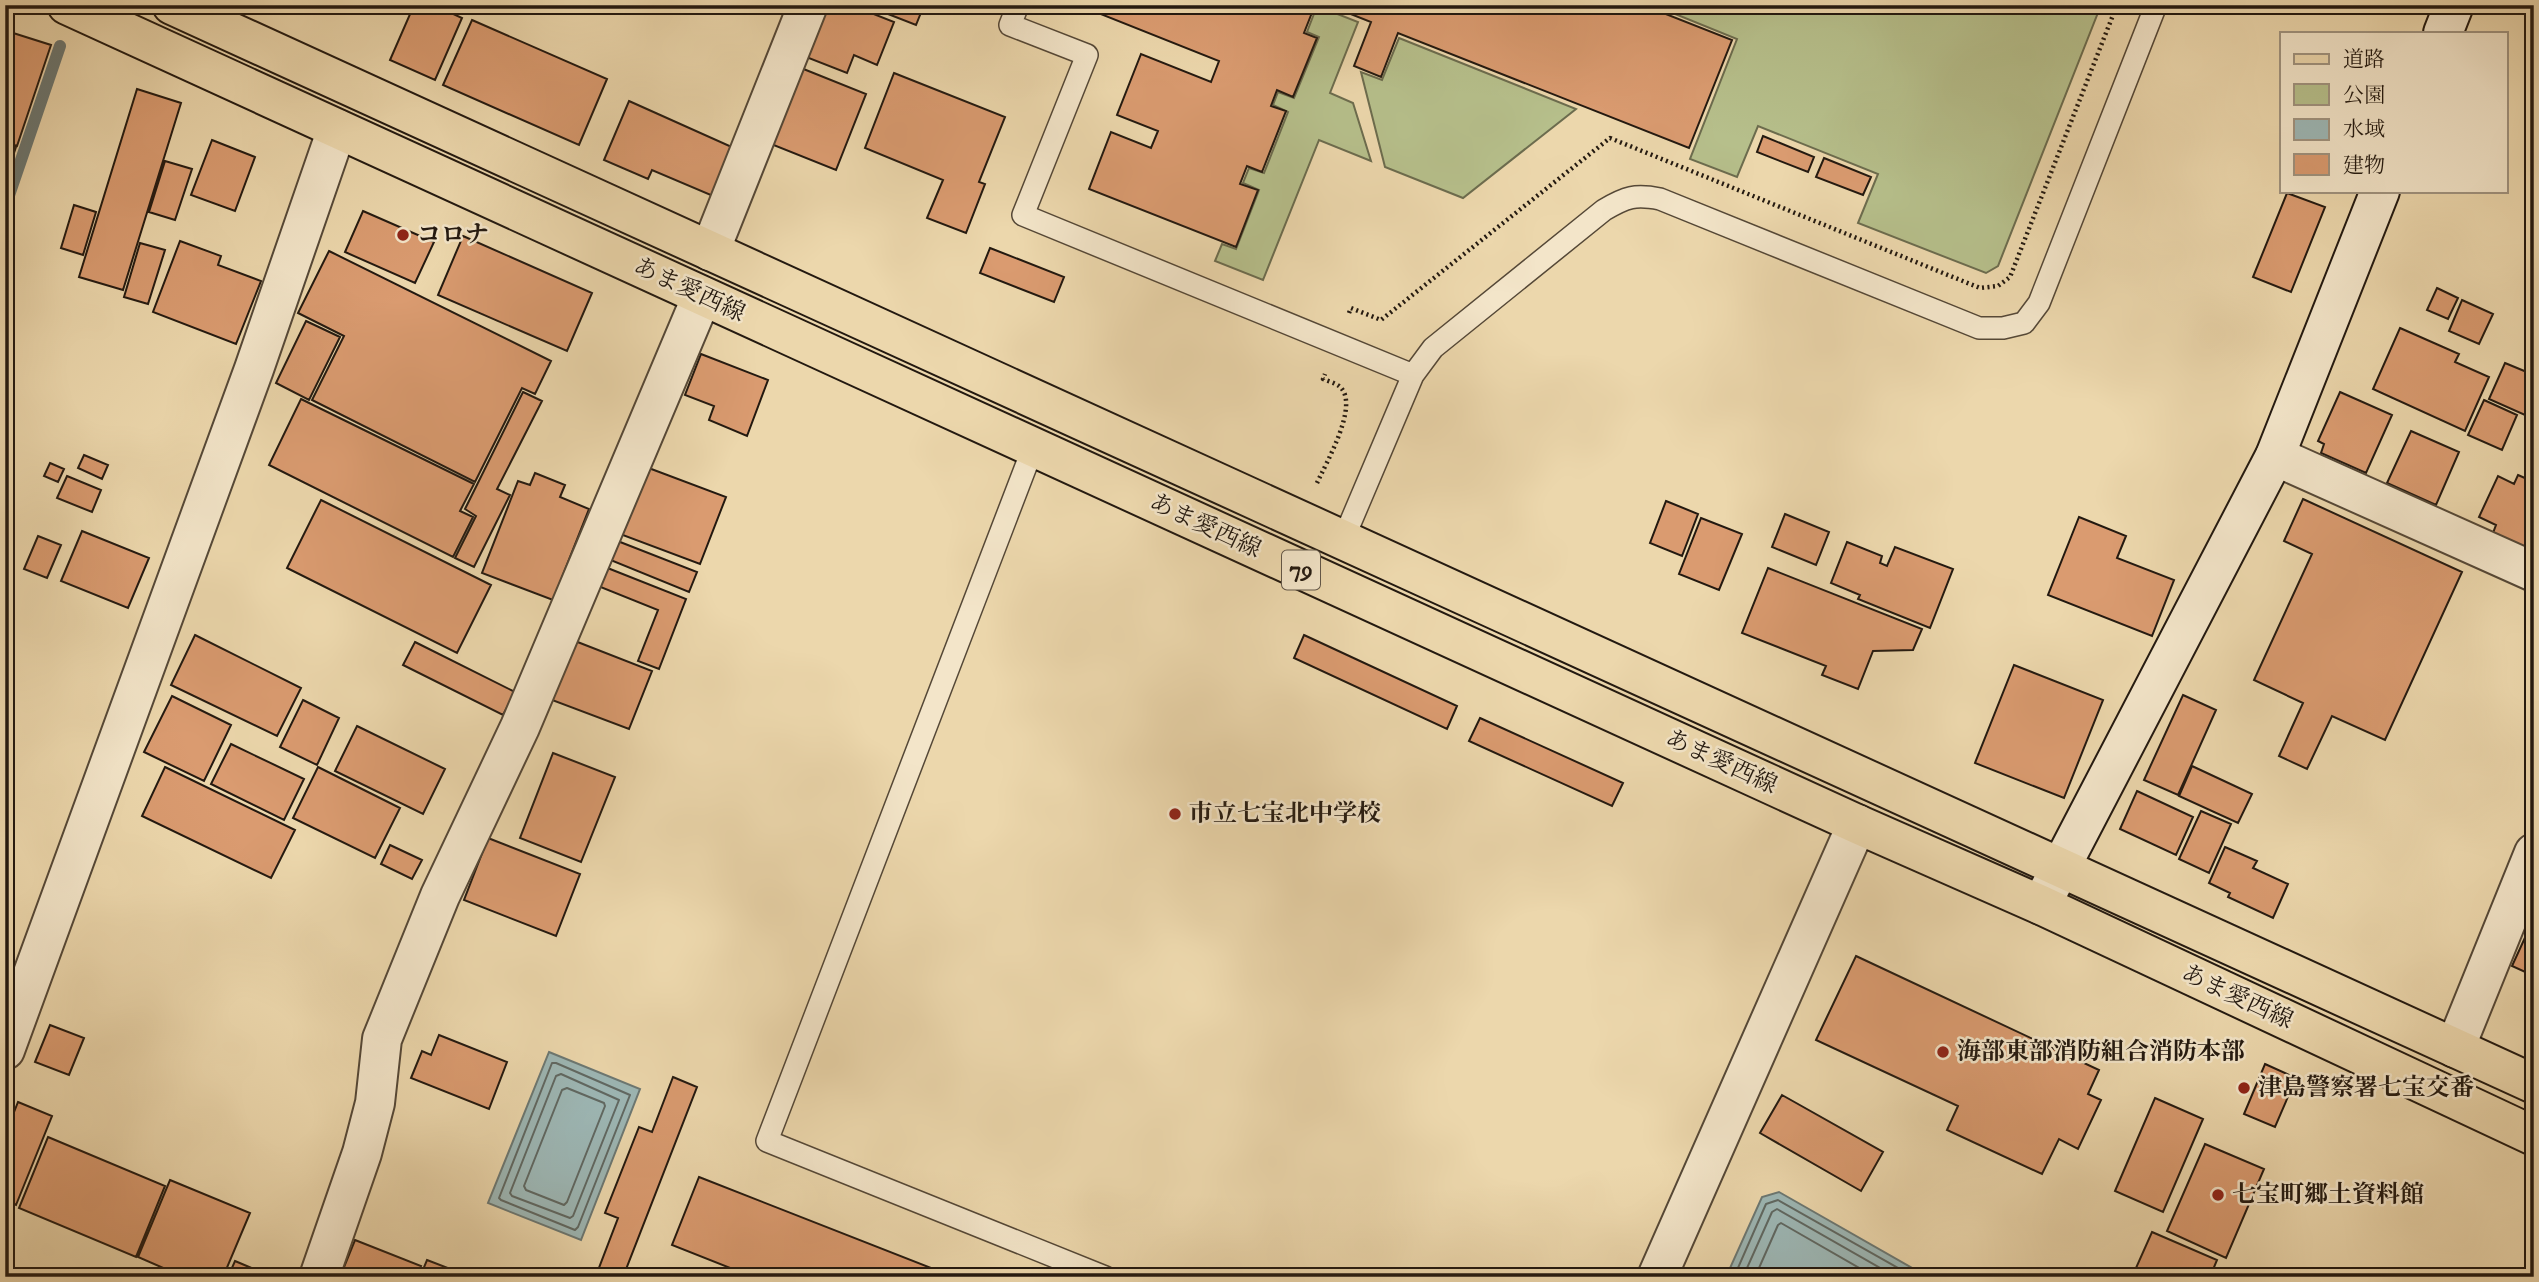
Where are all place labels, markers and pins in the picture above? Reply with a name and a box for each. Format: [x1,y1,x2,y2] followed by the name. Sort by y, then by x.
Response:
[417,220,489,250] place label: コロナ
[395,227,411,243] marker: コロナ
[1189,799,1381,829] place label: 市立七宝北中学校
[1167,806,1183,822] marker: 市立七宝北中学校
[1957,1037,2245,1067] place label: 海部東部消防組合消防本部
[1935,1044,1951,1060] marker: 海部東部消防組合消防本部
[2258,1073,2474,1103] place label: 津島警察署七宝交番
[2236,1080,2252,1096] marker: 津島警察署七宝交番
[2232,1180,2424,1210] place label: 七宝町郷土資料館
[2210,1187,2226,1203] marker: 七宝町郷土資料館

